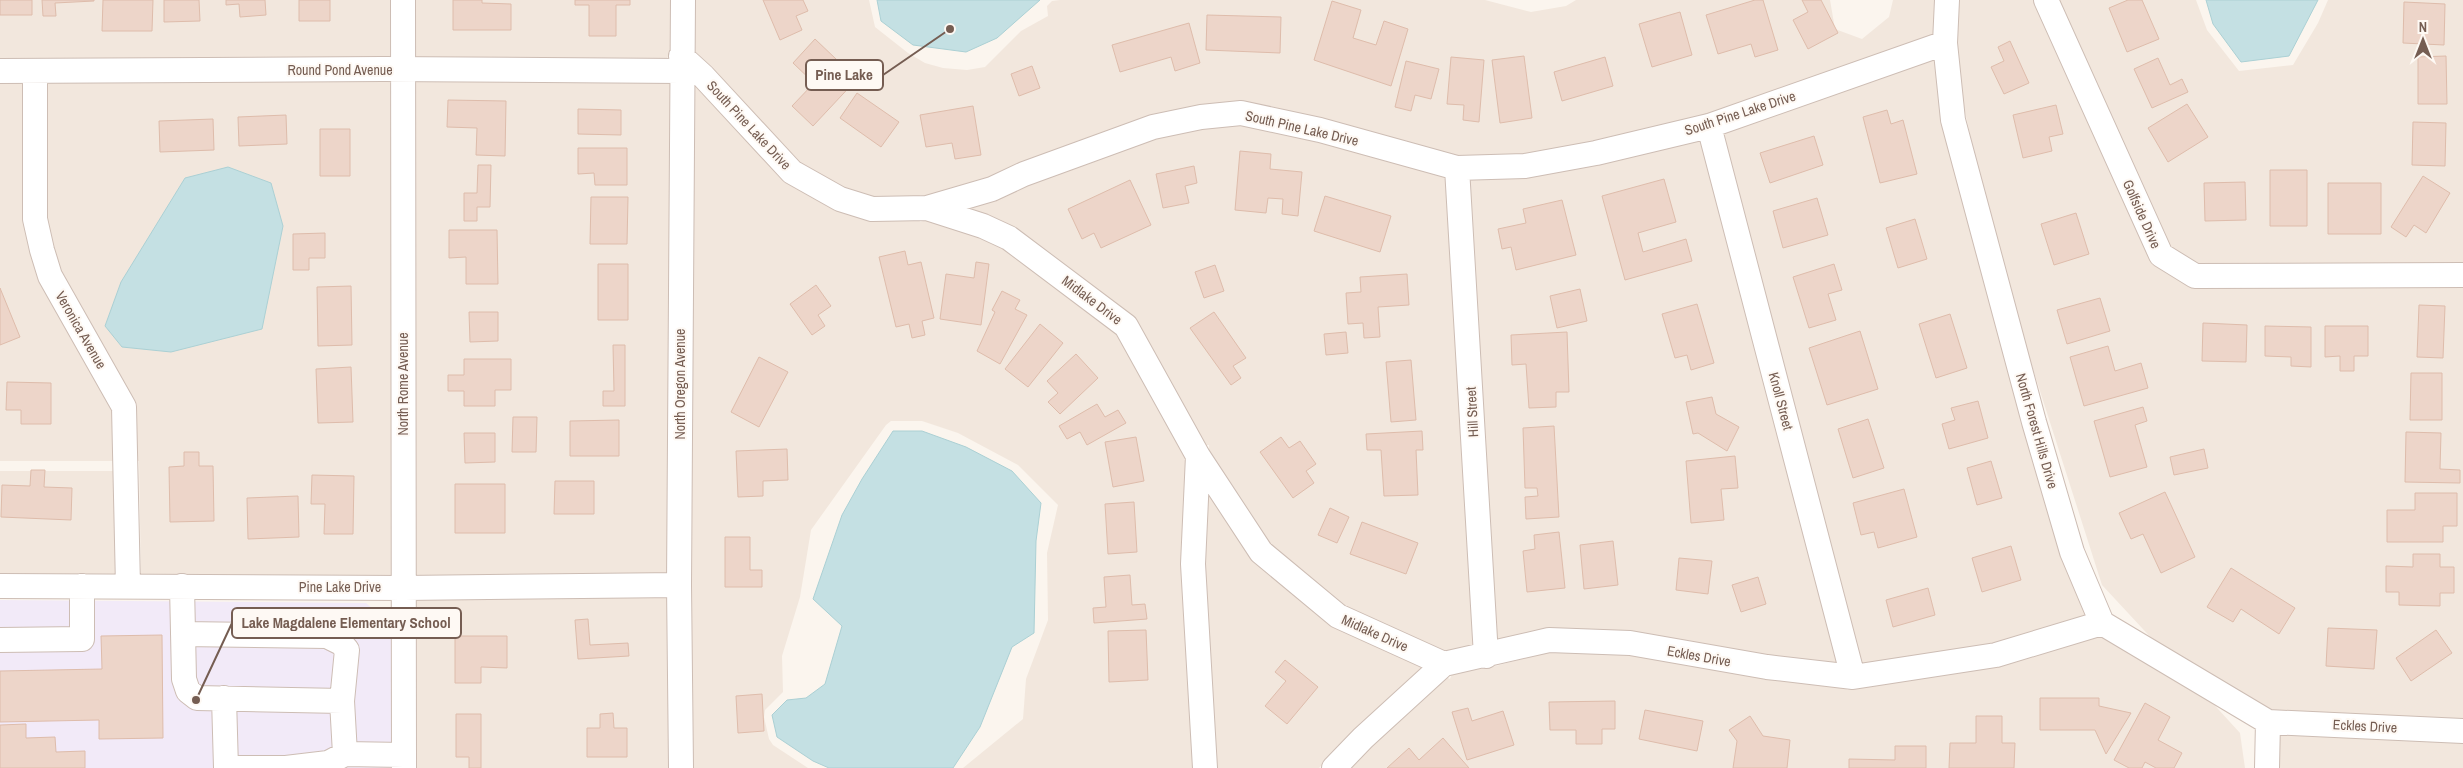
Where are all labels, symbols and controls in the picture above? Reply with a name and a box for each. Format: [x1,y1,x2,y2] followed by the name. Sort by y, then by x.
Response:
[2398,15,2448,65] north arrow
[2419,18,2427,36] text: N
[806,60,883,90] callout: Pine Lake
[287,61,393,79] street label: Round Pond Avenue
[815,64,873,85] text: Pine Lake
[703,77,795,173] street label: South Pine Lake Drive
[1682,87,1798,139] street label: South Pine Lake Drive
[1244,106,1360,150] street label: South Pine Lake Drive
[2119,177,2165,251] street label: Golfside Drive
[1058,272,1126,328] street label: Midlake Drive
[52,288,110,372] street label: Veronica Avenue
[671,329,689,439] street label: North Oregon Avenue
[394,332,412,436] street label: North Rome Avenue
[1765,370,1797,432] street label: Knoll Street
[2012,371,2062,491] street label: North Forest Hills Drive
[1462,386,1482,438] street label: Hill Street
[299,578,381,596] street label: Pine Lake Drive
[232,608,461,638] callout: Lake Magdalene Elementary School
[1339,610,1411,656] street label: Midlake Drive
[241,612,451,633] text: Lake Magdalene Elementary School
[1666,642,1732,670] street label: Eckles Drive
[2332,715,2398,737] street label: Eckles Drive

